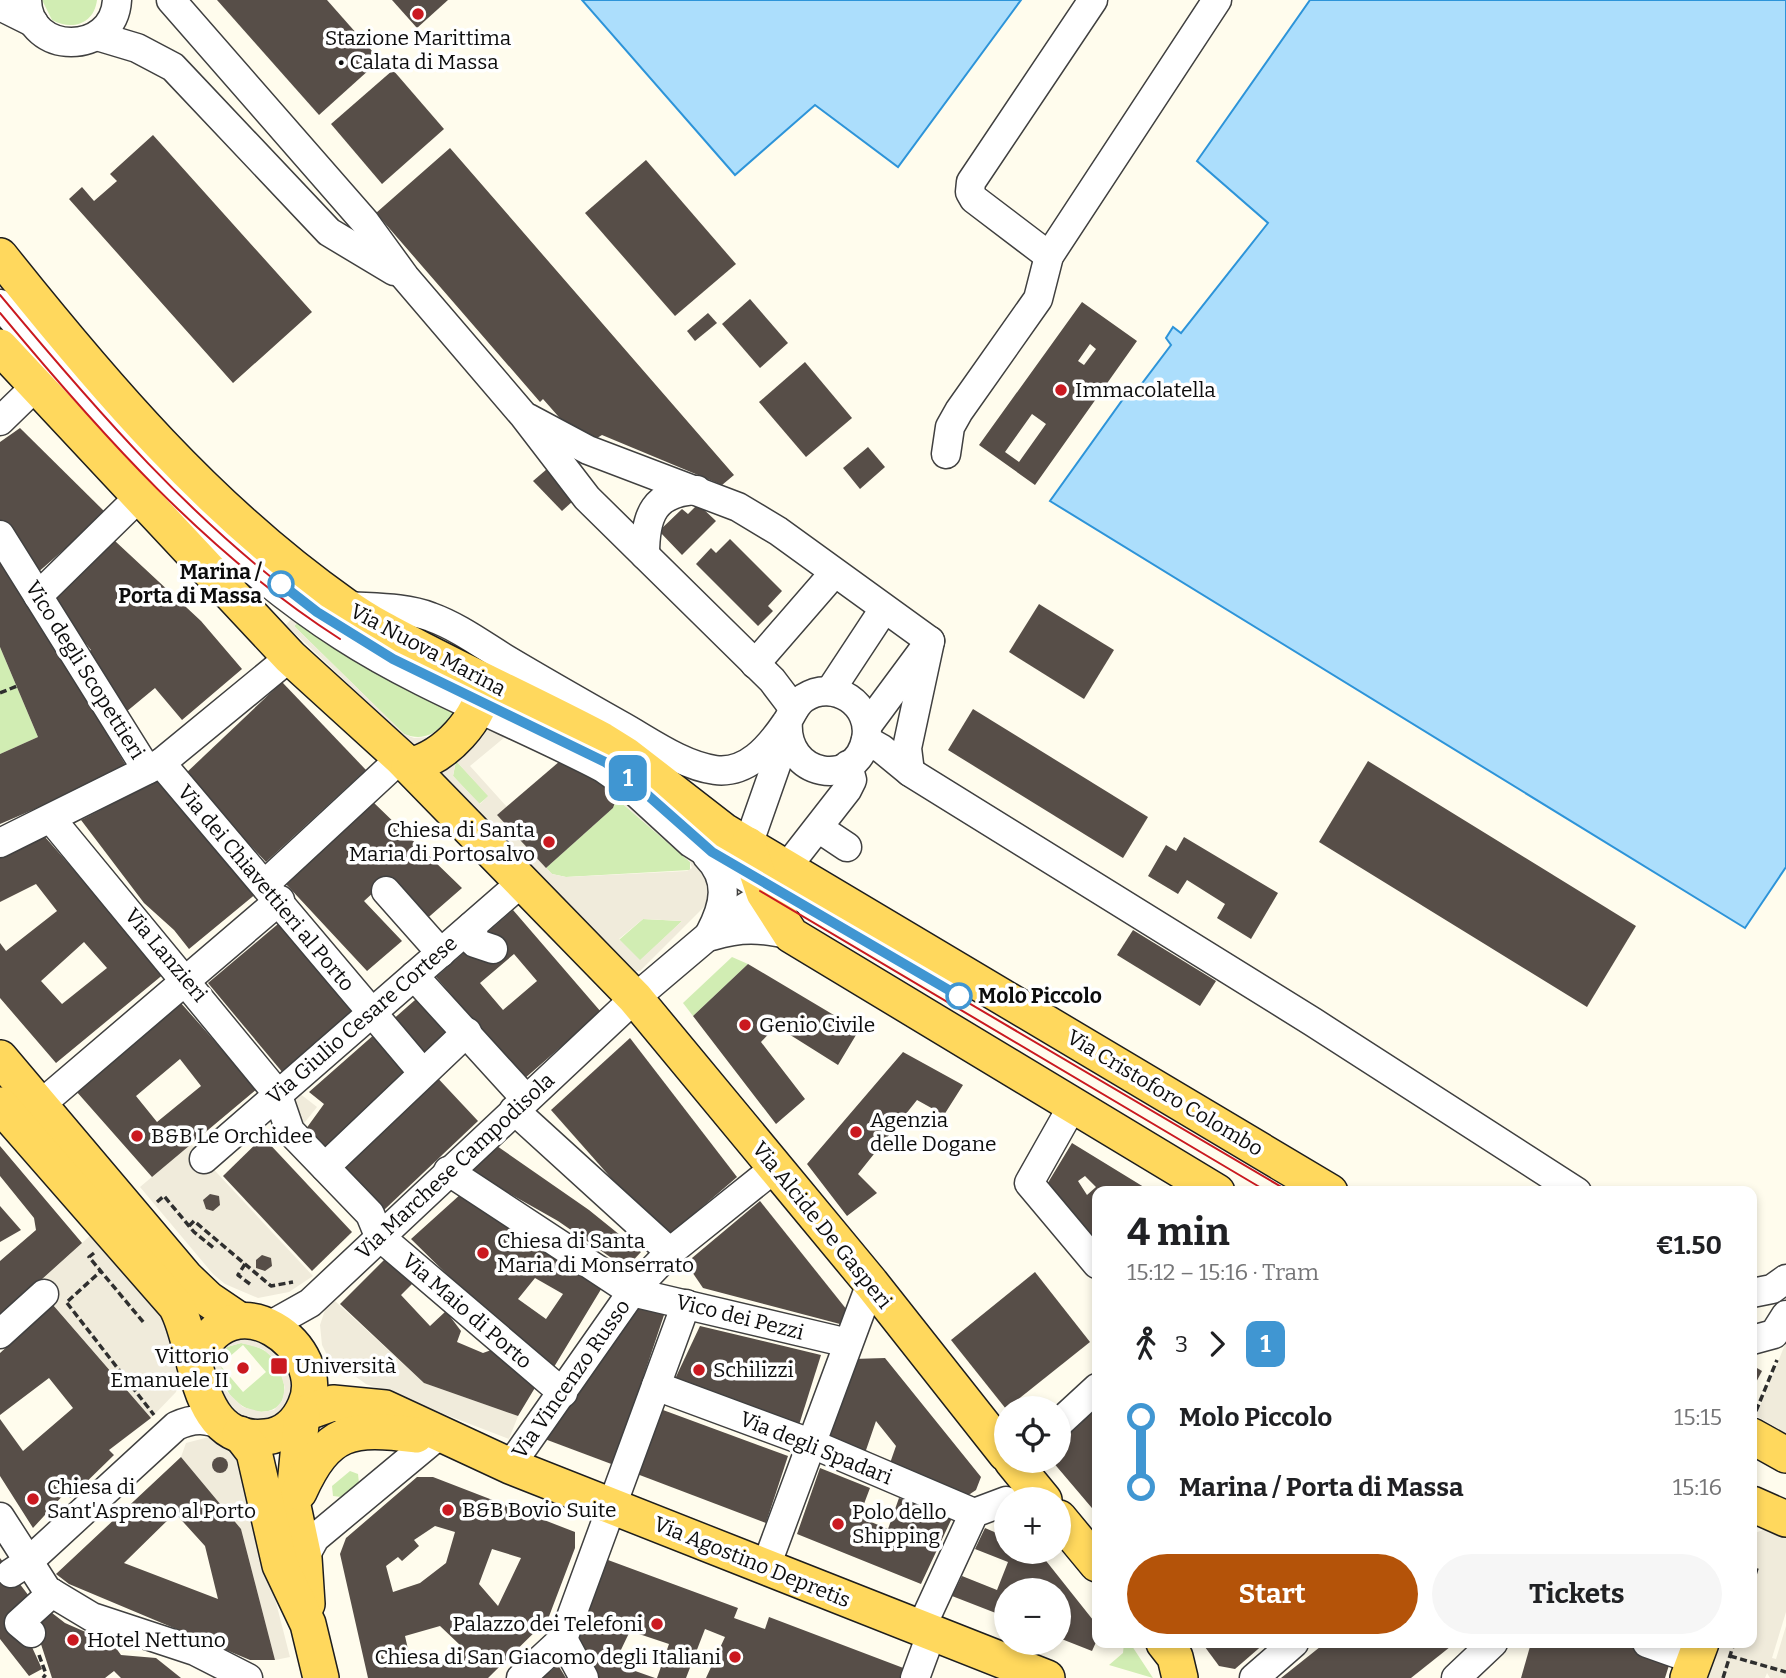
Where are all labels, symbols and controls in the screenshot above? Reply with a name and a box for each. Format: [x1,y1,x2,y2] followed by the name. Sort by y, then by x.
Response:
[410,6,426,22] marker: Stazione Marittima • Calata di Massa
[325,25,512,75] place label: Stazione Marittima • Calata di Massa
[1075,377,1216,403] place label: Immacolatella
[1053,382,1069,398] marker: Immacolatella
[118,559,263,609] place label: Marina / Porta di Massa
[268,571,294,597] marker: Marina / Porta di Massa
[20,576,150,764] street label: Vico degli Scopettieri
[346,598,511,702] street label: Via Nuova Marina
[605,755,651,801] line badge: 1
[623,764,633,792] text: 1
[172,779,360,997] street label: Via dei Chiavettieri al Porto
[349,817,536,867] place label: Chiesa di Santa Maria di Portosalvo
[541,834,557,850] marker: Chiesa di Santa Maria di Portosalvo
[119,903,213,1007] street label: Via Lanzieri
[261,930,463,1110] street label: Via Giulio Cesare Cortese
[946,983,972,1009] marker: Molo Piccolo
[978,983,1102,1009] place label: Molo Piccolo
[759,1012,875,1038] place label: Genio Civile
[737,1017,753,1033] marker: Genio Civile
[1062,1024,1268,1162] street label: Via Cristoforo Colombo
[350,1067,560,1265] street label: Via Marchese Campodisola
[870,1107,997,1157] place label: Agenzia delle Dogane
[151,1123,313,1149] place label: B&B Le Orchidee
[848,1124,864,1140] marker: Agenzia delle Dogane
[129,1128,145,1144] marker: B&B Le Orchidee
[747,1136,897,1314] street label: Via Alcide De Gasperi
[1127,1209,1230,1255] text: 4 min
[497,1228,694,1278] place label: Chiesa di Santa Maria di Monserrato
[1656,1230,1722,1261] text: €1.50
[475,1245,491,1261] marker: Chiesa di Santa Maria di Monserrato
[397,1248,537,1374] street label: Via Maio di Porto
[1127,1258,1319,1286] text: 15:12 – 15:16 · Tram
[673,1289,807,1345] street label: Vico dei Pezzi
[506,1294,636,1464] street label: Via Vincenzo Russo
[1127,1325,1165,1363] icon: walk
[1198,1325,1236,1363] icon: forward
[1175,1330,1188,1358] text: 3
[1260,1330,1271,1358] text: 1
[110,1343,229,1393] place label: Vittorio Emanuele II
[295,1353,397,1379] place label: Università
[269,1356,289,1376] marker: Università
[713,1357,794,1383] place label: Schilizzi
[235,1360,251,1376] marker: Vittorio Emanuele II
[691,1362,707,1378] marker: Schilizzi
[994,1396,1071,1655] map controls
[994,1396,1071,1473] button: locate
[1179,1402,1332,1433] text: Molo Piccolo
[1674,1403,1722,1431] text: 15:15
[736,1406,896,1490] street label: Via degli Spadari
[1179,1472,1464,1503] text: Marina / Porta di Massa
[1673,1473,1722,1501] text: 15:16
[47,1474,256,1524] place label: Chiesa di Sant'Aspreno al Porto
[994,1487,1071,1564] button: +
[25,1491,41,1507] marker: Chiesa di Sant'Aspreno al Porto
[462,1497,617,1523] place label: B&B Bovio Suite
[852,1499,947,1549] place label: Polo dello Shipping
[440,1502,456,1518] marker: B&B Bovio Suite
[650,1511,854,1613] street label: Via Agostino Depretis
[830,1516,846,1532] marker: Polo dello Shipping
[1127,1554,1418,1634] button: Start
[1432,1554,1722,1634] button: Tickets
[994,1578,1071,1655] button: −
[452,1611,643,1637] place label: Palazzo dei Telefoni
[649,1616,665,1632] marker: Palazzo dei Telefoni
[87,1627,226,1653] place label: Hotel Nettuno
[65,1632,81,1648] marker: Hotel Nettuno
[375,1644,721,1670] place label: Chiesa di San Giacomo degli Italiani
[727,1649,743,1665] marker: Chiesa di San Giacomo degli Italiani

